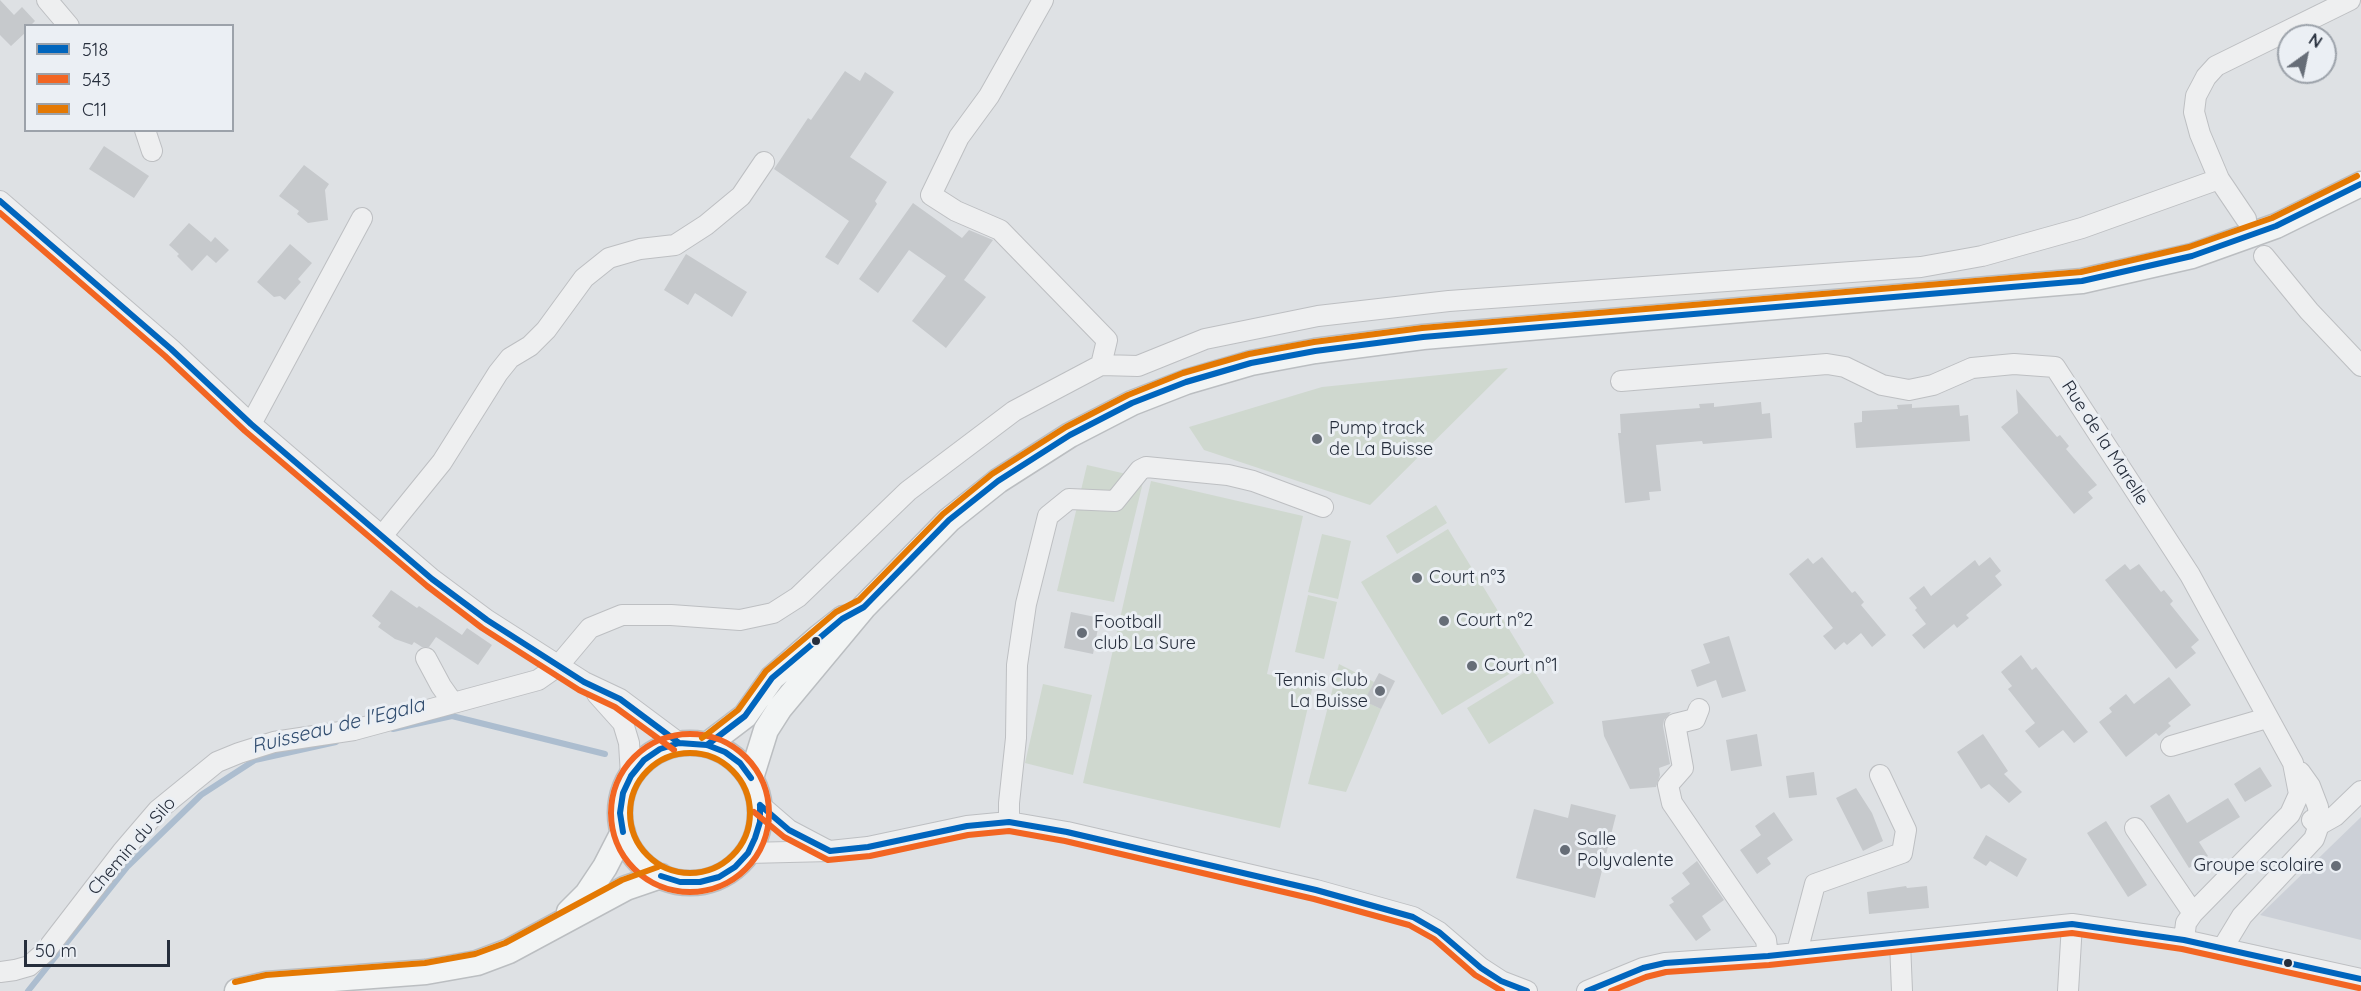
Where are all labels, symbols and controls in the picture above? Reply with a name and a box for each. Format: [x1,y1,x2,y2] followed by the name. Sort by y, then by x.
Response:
[24,24,234,132] legend
[2277,24,2337,84] north arrow
[2305,29,2326,52] text: N
[82,38,108,61] text: 518
[82,68,111,91] text: 543
[82,98,107,121] text: C11
[2057,377,2153,509] street label: Rue de la Marelle
[1329,418,1433,460] place label: Pump track de La Buisse
[1310,432,1324,446] marker: Pump track de La Buisse
[1429,567,1506,589] place label: Court n°3
[1410,571,1424,585] marker: Court n°3
[1456,610,1533,632] place label: Court n°2
[1094,612,1196,654] place label: Football club La Sure
[1437,614,1451,628] marker: Court n°2
[1075,626,1089,640] marker: Football club La Sure
[810,635,822,647] unlabelled marker
[1484,655,1558,677] place label: Court n°1
[1465,659,1479,673] marker: Court n°1
[1274,670,1368,712] place label: Tennis Club La Buisse
[1373,684,1387,698] marker: Tennis Club La Buisse
[249,693,427,759] water label: Ruisseau de l'Egala
[84,793,180,899] street label: Chemin du Silo
[1577,829,1674,872] place label: Salle Polyvalente
[1558,843,1572,857] marker: Salle Polyvalente
[2194,855,2324,877] place label: Groupe scolaire
[2329,859,2343,873] marker: Groupe scolaire
[27,928,172,966] scale bar
[35,939,77,962] text: 50 m
[2282,957,2294,969] unlabelled marker

